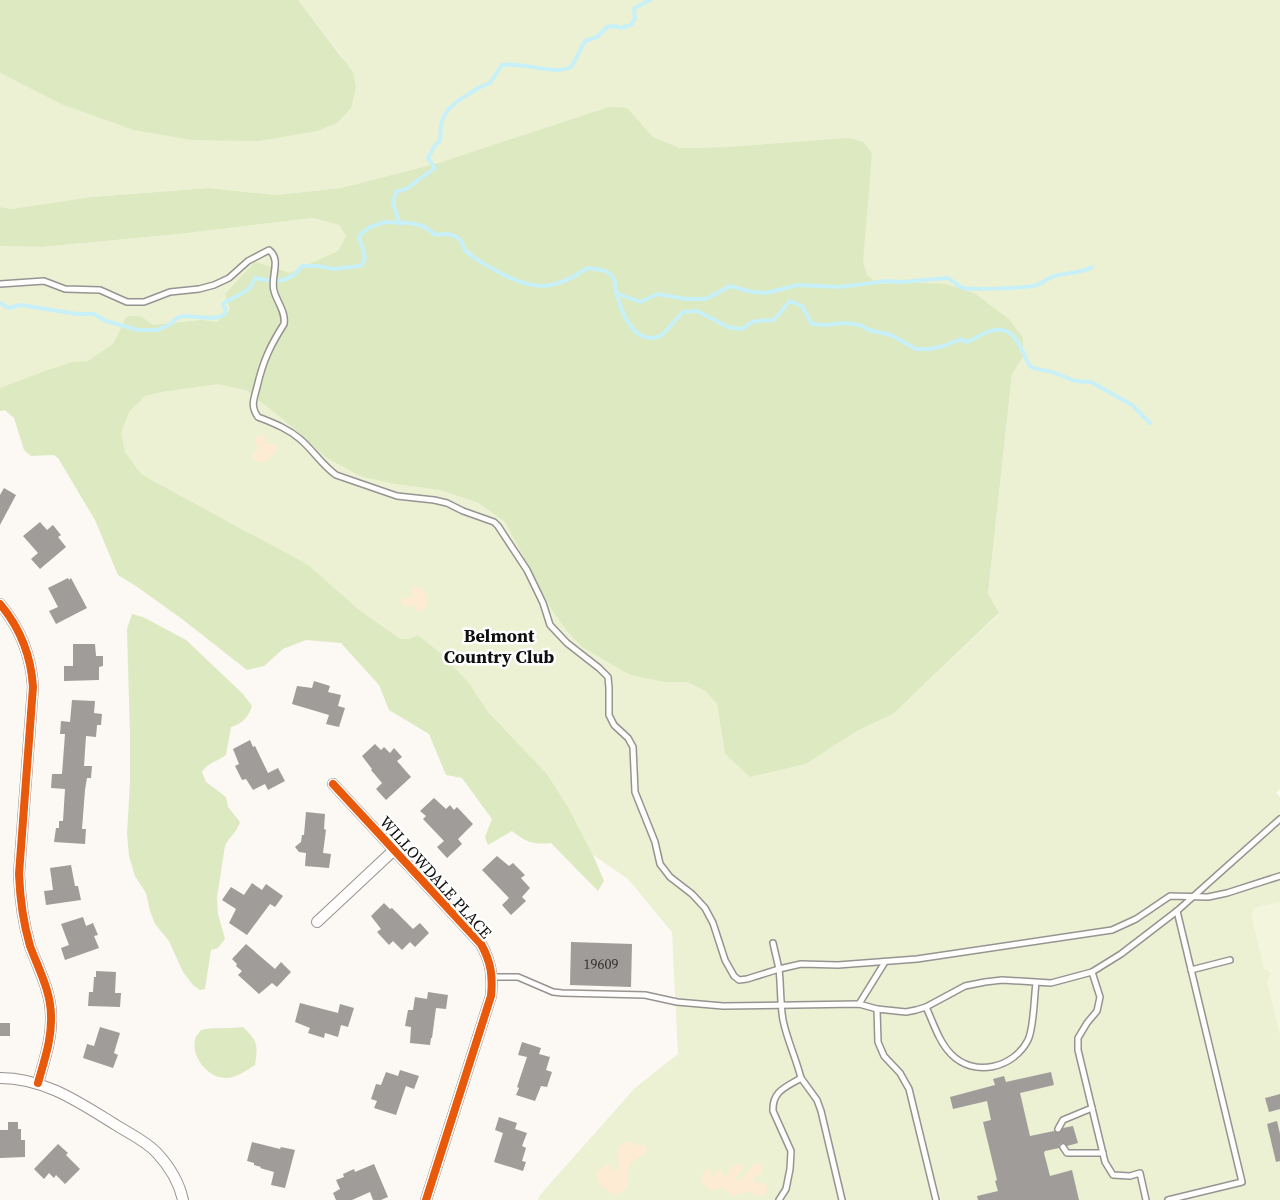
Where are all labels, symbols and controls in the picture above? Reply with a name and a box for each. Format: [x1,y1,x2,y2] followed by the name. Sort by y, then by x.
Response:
[444,623,554,669] district label: Belmont Country Club
[375,811,497,943] street label: WILLOWDALE PLACE
[584,954,619,974] house number: 19609

